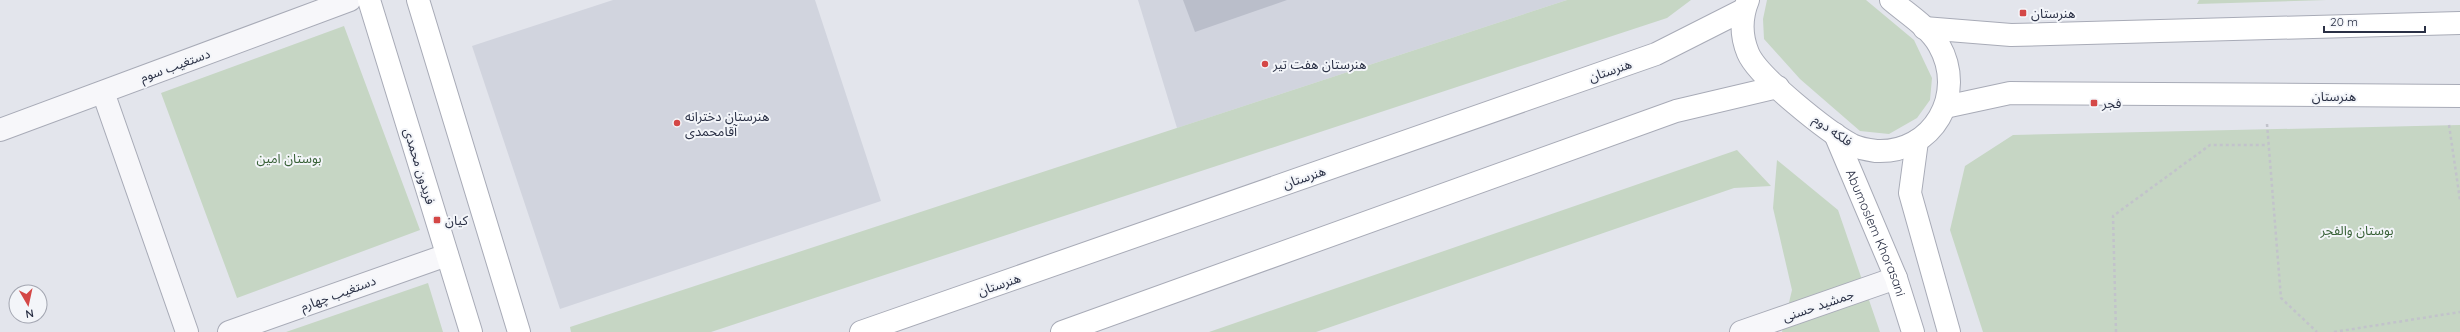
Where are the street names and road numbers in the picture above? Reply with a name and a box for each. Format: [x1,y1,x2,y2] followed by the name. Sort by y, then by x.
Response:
[138,45,213,87] street label: دستغیب سوم
[1586,55,1634,86] street label: هنرستان
[2312,88,2356,105] street label: هنرستان
[1809,111,1856,151] street label: فلکه دوم
[400,126,439,207] street label: فریدون محمدی
[1280,162,1328,193] street label: هنرستان
[1843,167,1909,298] street label: Abumoslem Khorasani
[975,269,1023,300] street label: هنرستان
[298,272,379,316] street label: دستغیب چهارم
[1780,285,1856,326] street label: جمشید حسنی

